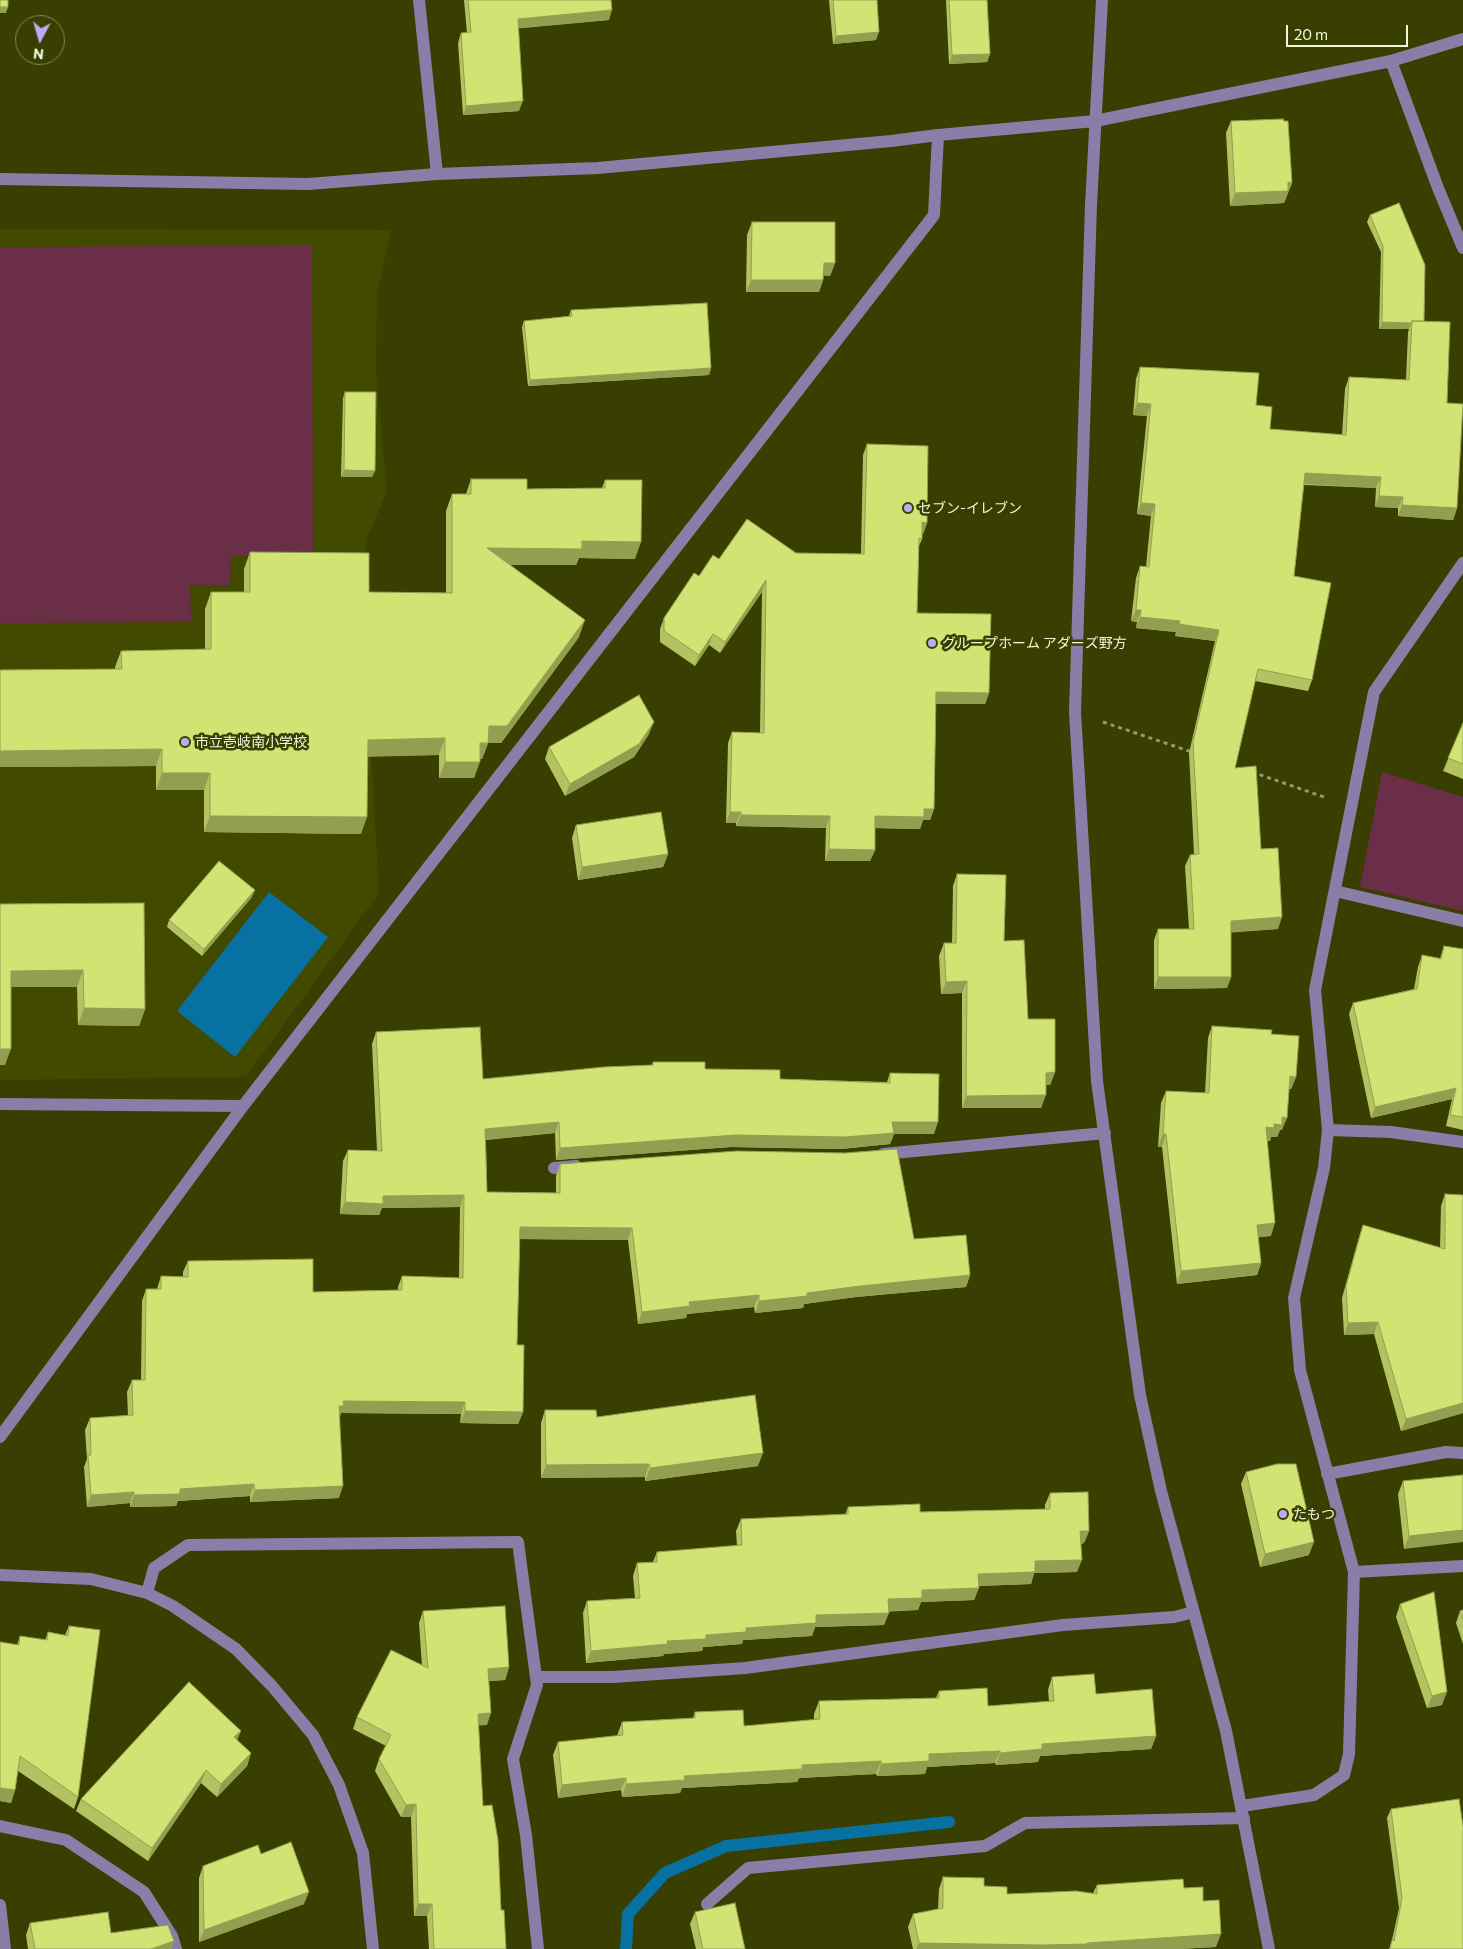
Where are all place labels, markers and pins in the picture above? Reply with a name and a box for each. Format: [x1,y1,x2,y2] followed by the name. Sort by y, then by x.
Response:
[918,500,1022,516] place label: セブン-イレブン
[902,502,914,514] marker: セブン-イレブン
[942,635,1127,651] place label: グループホーム アダーズ野方
[926,637,938,649] marker: グループホーム アダーズ野方
[195,734,307,750] place label: 市立壱岐南小学校
[179,736,191,748] marker: 市立壱岐南小学校
[1293,1506,1335,1522] place label: たもつ
[1277,1508,1289,1520] marker: たもつ

